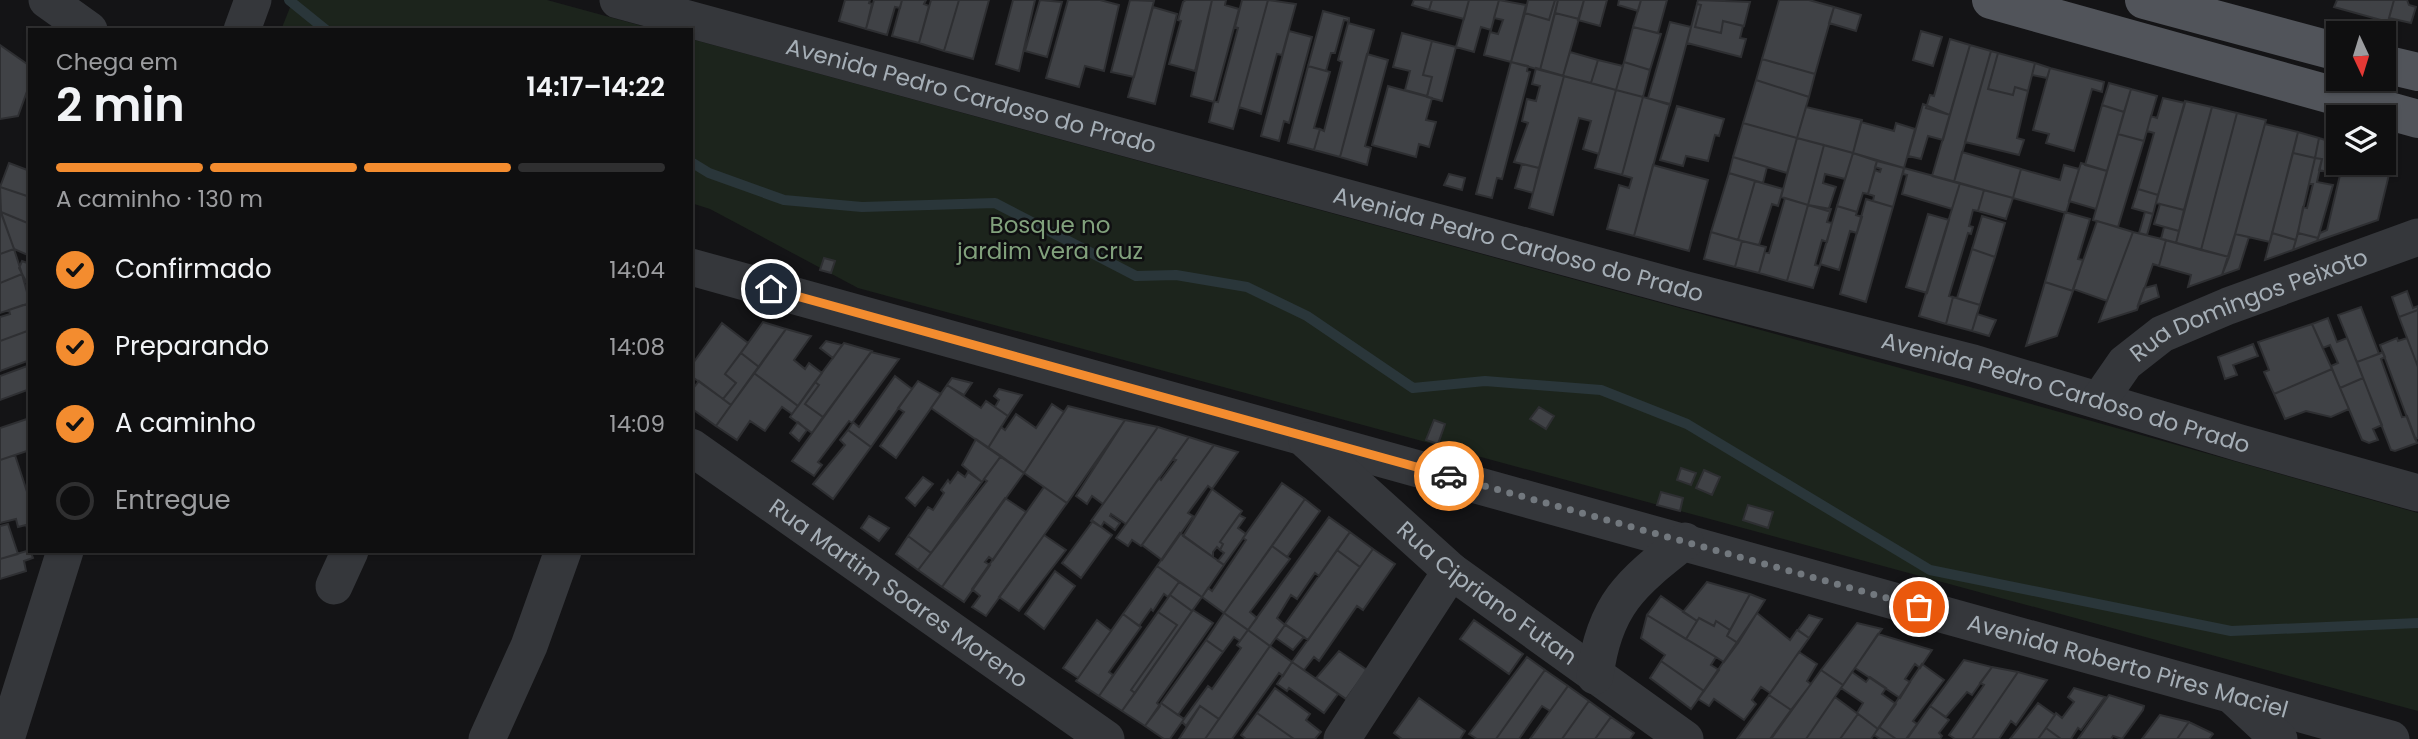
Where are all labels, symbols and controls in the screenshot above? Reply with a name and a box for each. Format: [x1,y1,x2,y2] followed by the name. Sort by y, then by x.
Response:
[2326,21,2396,91] north arrow
[2326,21,2396,175] map controls
[783,30,1160,161] street label: Avenida Pedro Cardoso do Prado
[56,46,178,78] text: Chega em
[526,69,665,105] text: 14:17–14:22
[56,73,185,137] text: 2 min
[2326,105,2396,175] button: layers
[1330,179,1707,310] street label: Avenida Pedro Cardoso do Prado
[56,183,263,215] text: A caminho · 130 m
[956,209,1143,267] park label: Bosque no jardim vera cruz
[2123,241,2372,369] street label: Rua Domingos Peixoto
[56,251,94,289] icon: check
[115,251,272,287] text: Confirmado
[609,254,665,286] text: 14:04
[741,259,801,319] pin
[752,270,790,308] icon: home
[1878,324,2254,461] street label: Avenida Pedro Cardoso do Prado
[56,328,94,366] icon: check
[115,328,269,364] text: Preparando
[609,331,665,363] text: 14:08
[56,405,94,443] icon: check
[115,405,256,441] text: A caminho
[609,408,665,440] text: 14:09
[1414,441,1484,511] courier
[1430,457,1468,495] icon: car
[115,482,231,518] text: Entregue
[763,491,1035,695] street label: Rua Martim Soares Moreno
[1390,514,1584,673] street label: Rua Cipriano Futan
[1889,577,1949,637] pin
[1900,588,1938,626] icon: bag
[1964,606,2292,726] street label: Avenida Roberto Pires Maciel

